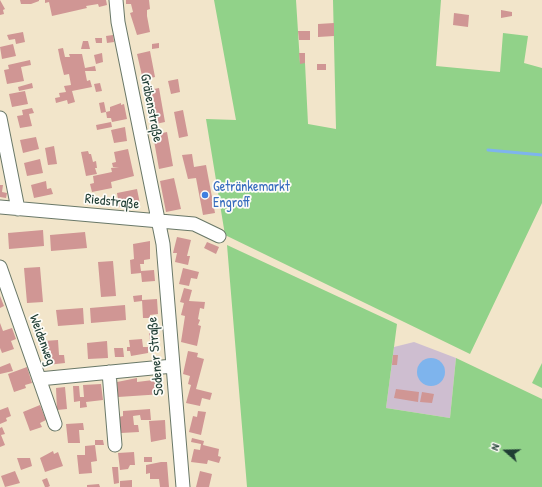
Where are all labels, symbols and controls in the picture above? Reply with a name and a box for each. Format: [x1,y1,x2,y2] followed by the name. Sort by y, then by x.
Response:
[136,72,166,144] street label: Gräbenstraße
[213,179,290,212] place label: Getränkemarkt Engroff
[200,190,210,200] marker: Getränkemarkt Engroff
[84,191,140,213] street label: Riedstraße
[25,312,59,368] street label: Weidenweg
[144,316,168,396] street label: Sodener Straße
[486,431,526,471] north arrow
[487,442,502,452] text: N

